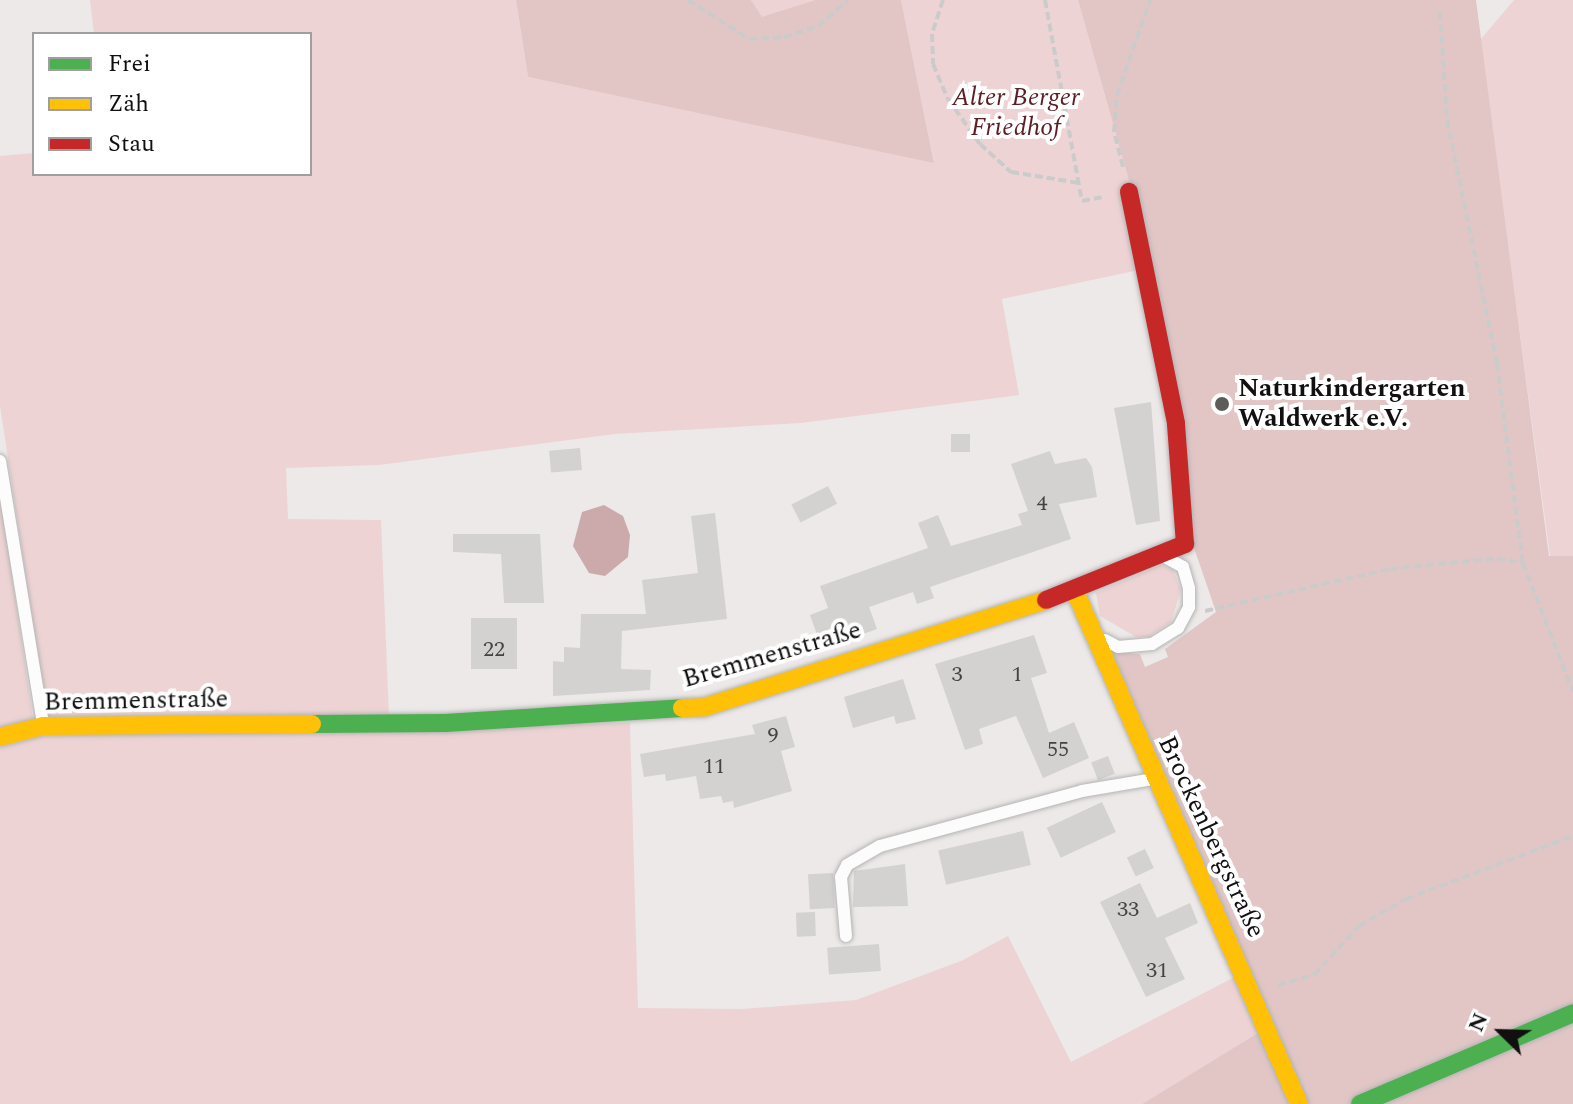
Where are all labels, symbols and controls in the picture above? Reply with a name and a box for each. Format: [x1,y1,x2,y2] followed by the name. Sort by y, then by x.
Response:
[32,32,312,176] legend
[108,46,151,82] text: Frei
[952,82,1080,144] park label: Alter Berger Friedhof
[108,86,149,122] text: Zäh
[108,126,155,162] text: Stau
[1238,373,1465,434] place label: Naturkindergarten Waldwerk e.V.
[1213,395,1231,413] marker: Naturkindergarten Waldwerk e.V.
[1037,491,1047,517] house number: 4
[679,615,865,695] street label: Bremmenstraße
[483,637,505,663] house number: 22
[952,662,962,688] house number: 3
[1012,662,1022,688] house number: 1
[44,684,228,718] street label: Bremmenstraße
[768,723,778,749] house number: 9
[1151,731,1271,943] street label: Brockenbergstraße
[1047,737,1069,763] house number: 55
[703,754,725,780] house number: 11
[1117,897,1139,923] house number: 33
[1146,958,1168,984] house number: 31
[1461,992,1541,1072] north arrow
[1460,1008,1497,1037] text: N

